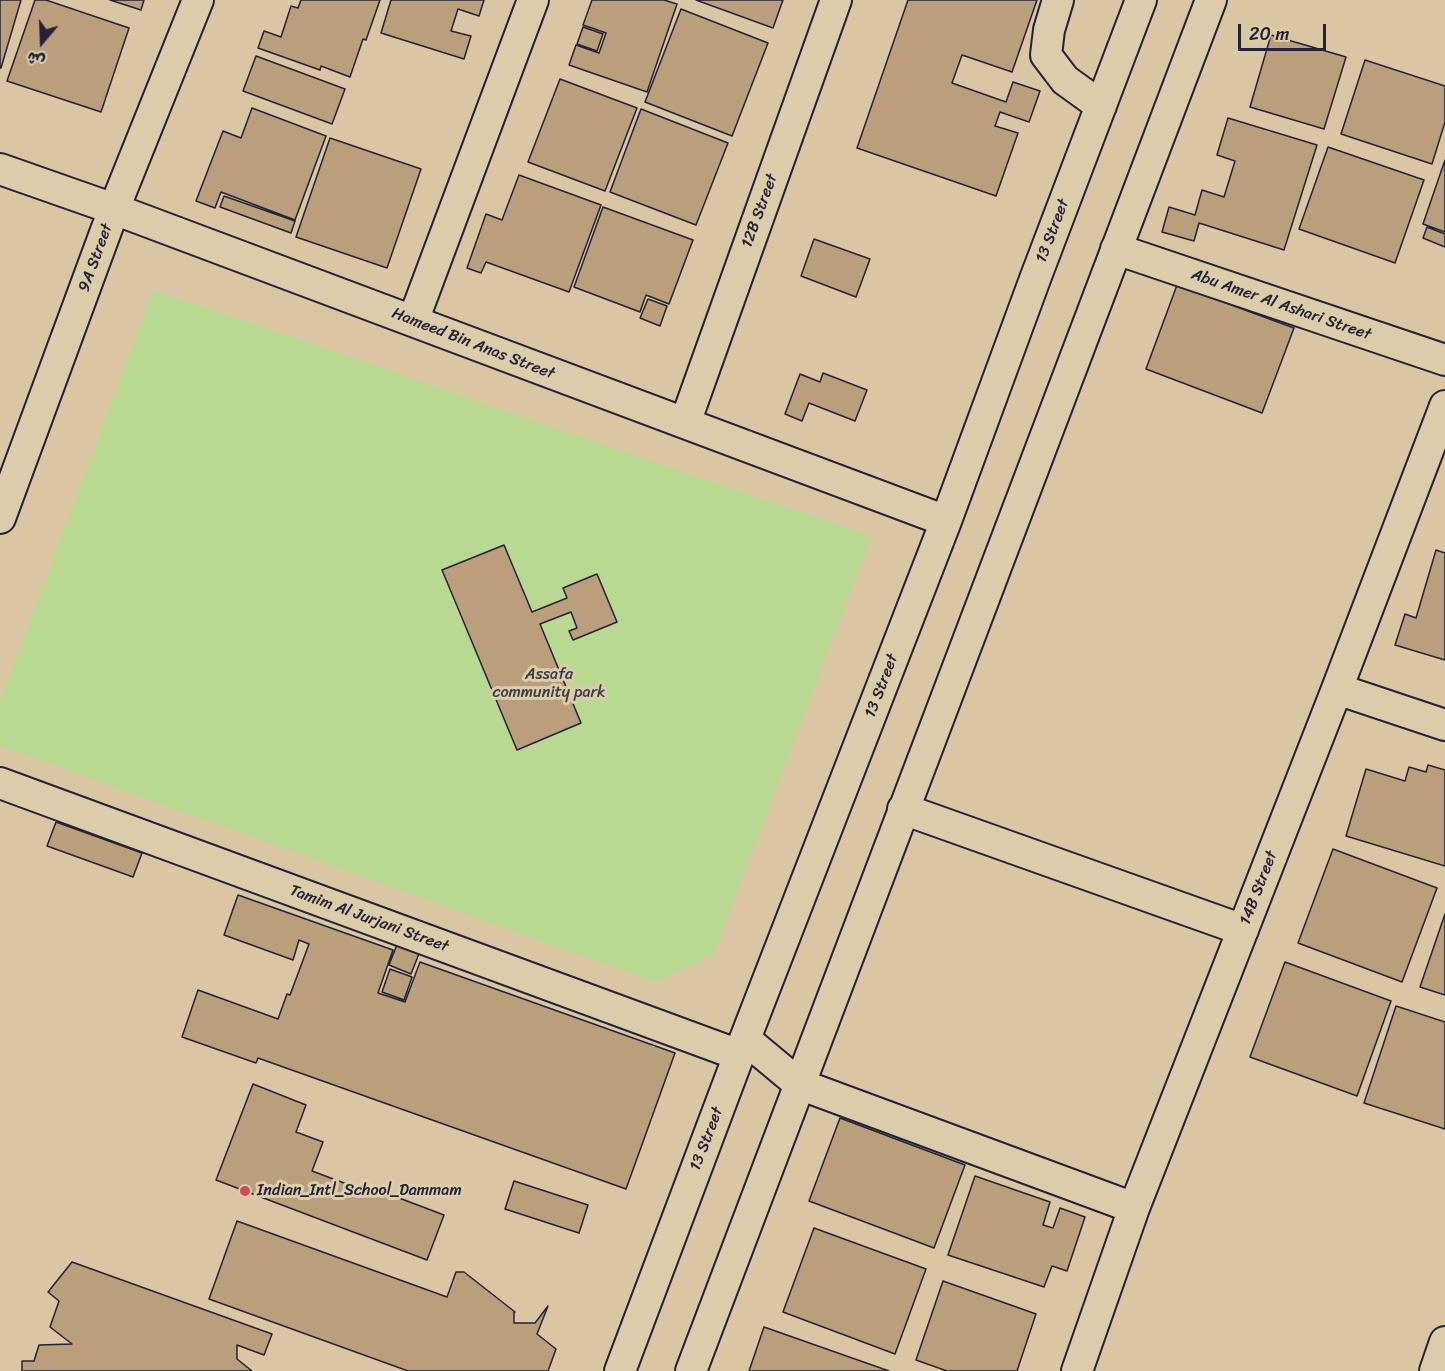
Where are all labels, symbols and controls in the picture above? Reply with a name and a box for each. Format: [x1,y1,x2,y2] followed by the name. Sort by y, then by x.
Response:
[12,12,72,72] north arrow
[1241,12,1330,50] scale bar
[1249,18,1289,50] text: 20 m
[23,43,49,76] text: ش
[738,172,782,250] street label: 12B Street
[1032,197,1074,265] street label: 13 Street
[75,221,117,295] street label: 9A Street
[1189,265,1373,345] street label: Abu Amer Al Ashari Street
[389,304,557,384] street label: Hameed Bin Anas Street
[861,652,903,720] street label: 13 Street
[492,665,606,703] park label: Assafa community park
[1236,848,1282,928] street label: 14B Street
[287,881,451,957] street label: Tamim Al Jurjani Street
[686,1105,728,1173] street label: 13 Street
[257,1181,462,1201] place label: Indian_Intl_School_Dammam
[238,1184,252,1198] marker: Indian_Intl_School_Dammam

